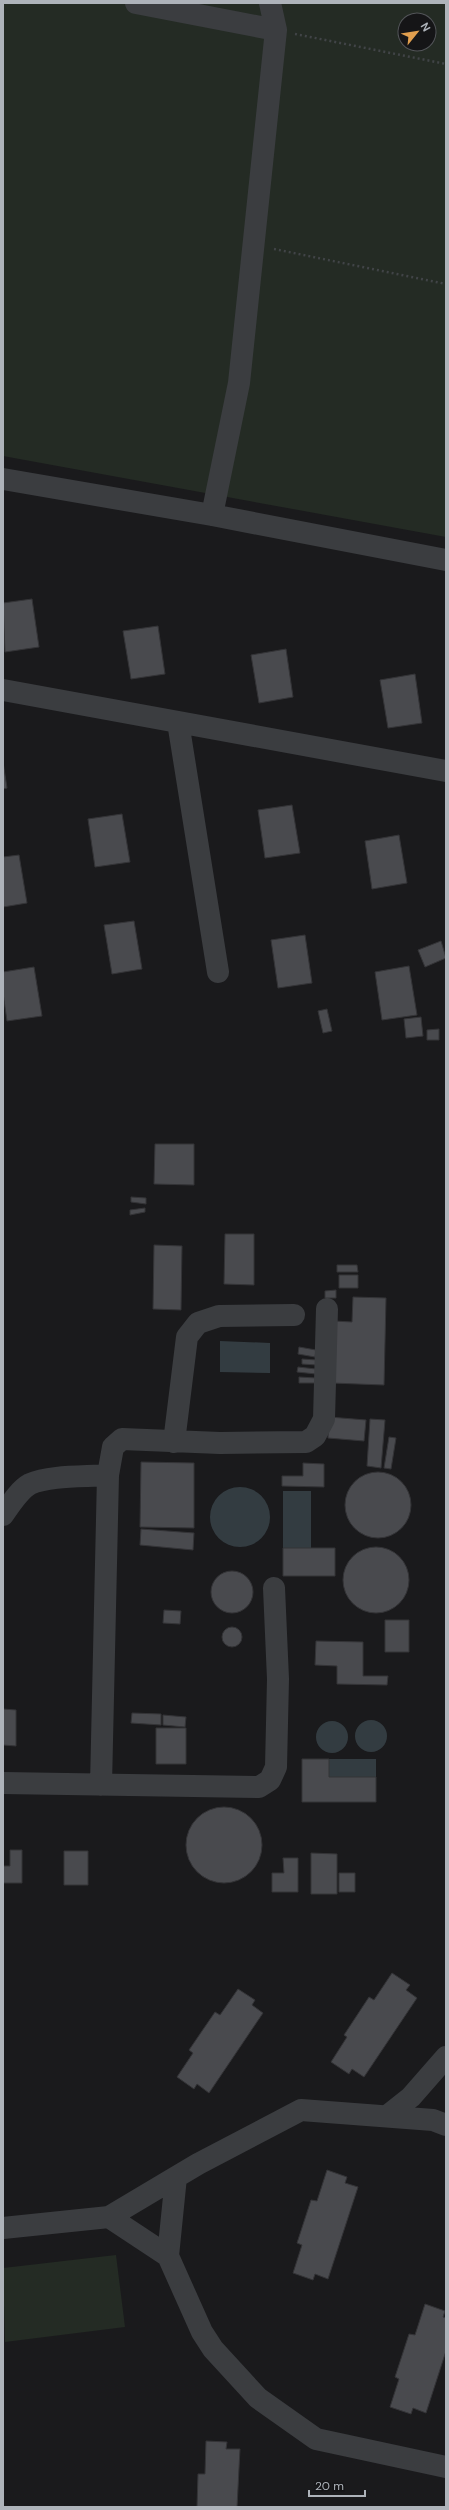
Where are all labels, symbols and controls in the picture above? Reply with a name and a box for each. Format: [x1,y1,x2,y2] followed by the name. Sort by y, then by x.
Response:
[397,12,437,52] north arrow
[418,20,434,34] text: N
[309,2472,365,2498] scale bar
[315,2478,344,2494] text: 20 m

